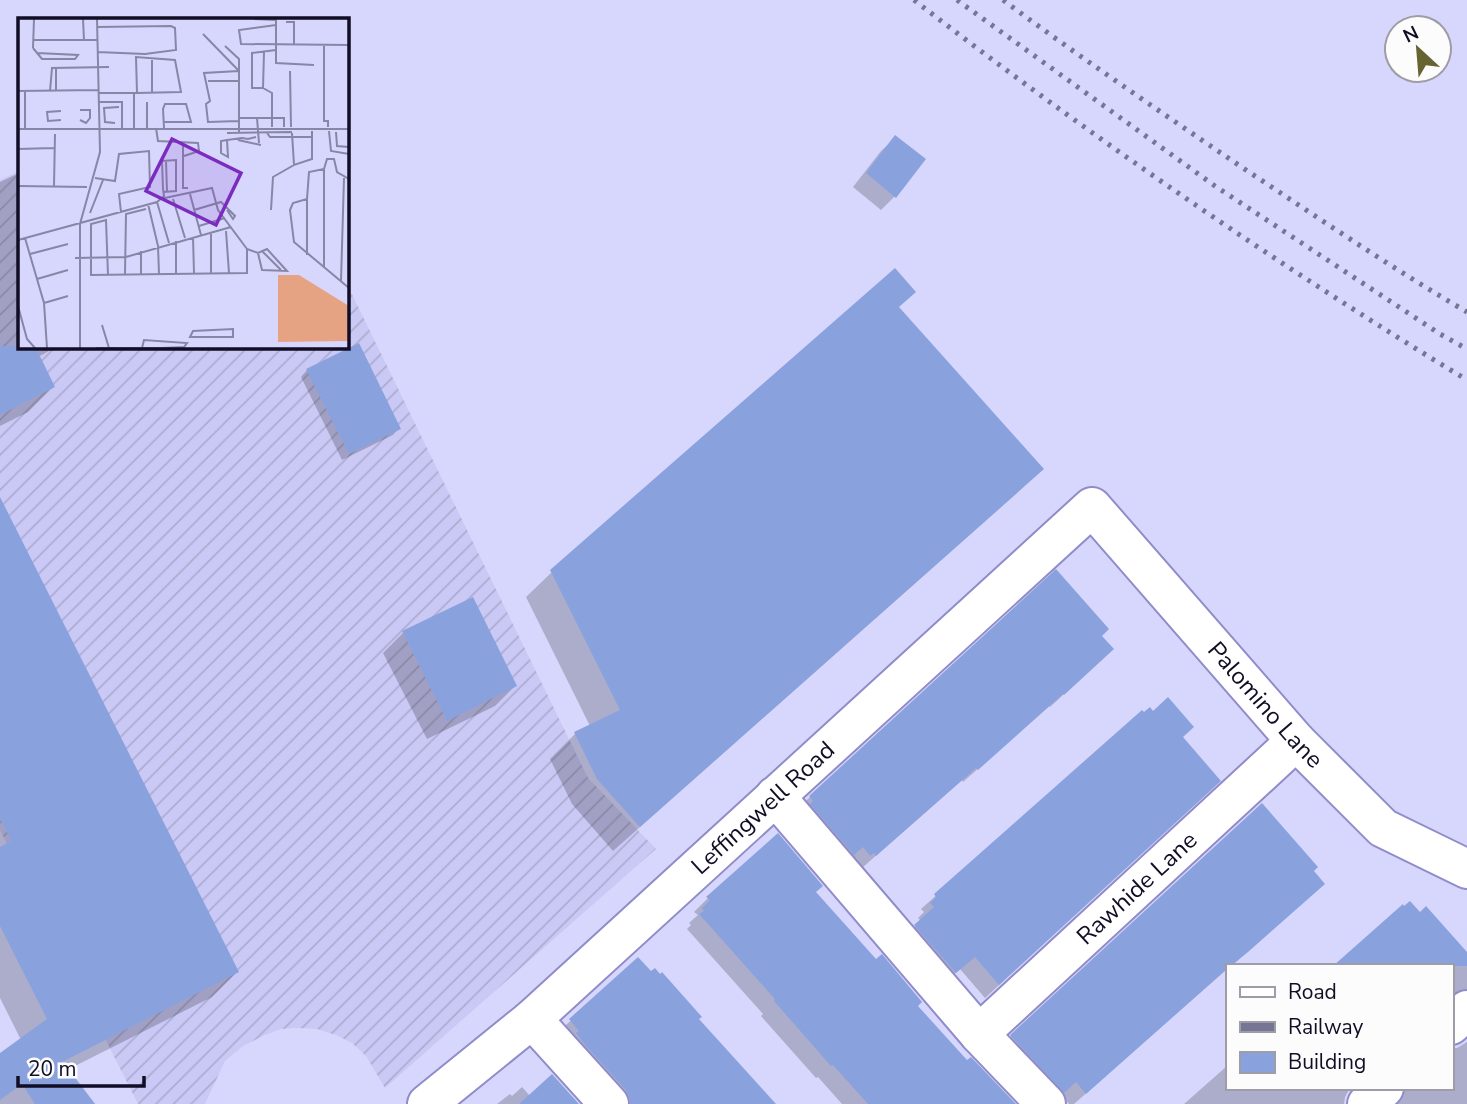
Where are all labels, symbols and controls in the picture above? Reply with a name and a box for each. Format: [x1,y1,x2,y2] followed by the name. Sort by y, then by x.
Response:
[1383,14,1453,84] north arrow
[18,18,348,348] inset map
[1399,20,1423,49] text: N
[1201,635,1330,775] street label: Palomino Lane
[684,734,841,882] street label: Leffingwell Road
[1070,824,1204,952] street label: Rawhide Lane
[1226,964,1453,1090] legend
[1288,978,1337,1006] text: Road
[1288,1013,1363,1041] text: Railway
[18,1044,144,1088] scale bar
[1288,1048,1366,1076] text: Building
[28,1055,77,1083] text: 20 m

